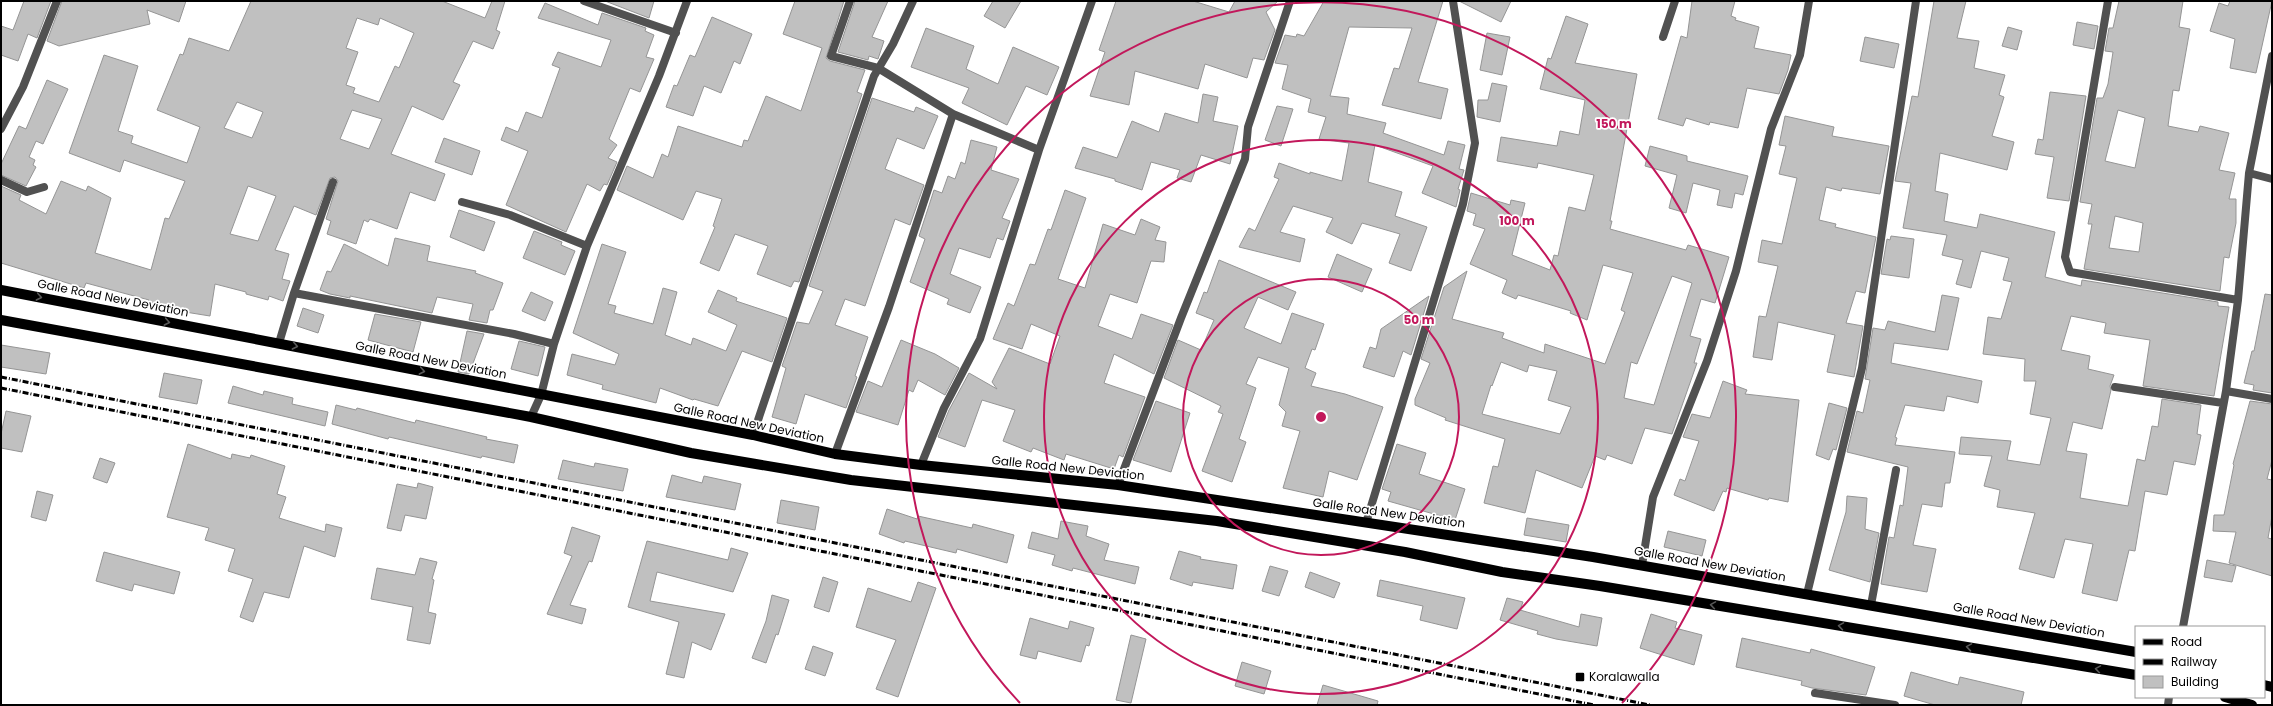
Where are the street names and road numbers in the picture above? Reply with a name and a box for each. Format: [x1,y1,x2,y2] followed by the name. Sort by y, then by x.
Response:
[36,274,190,321] street label: Galle Road New Deviation
[354,336,508,383] street label: Galle Road New Deviation
[672,398,826,447] street label: Galle Road New Deviation
[991,451,1145,484] street label: Galle Road New Deviation
[1312,493,1466,532] street label: Galle Road New Deviation
[1633,542,1787,585] street label: Galle Road New Deviation
[1952,598,2106,641] street label: Galle Road New Deviation

